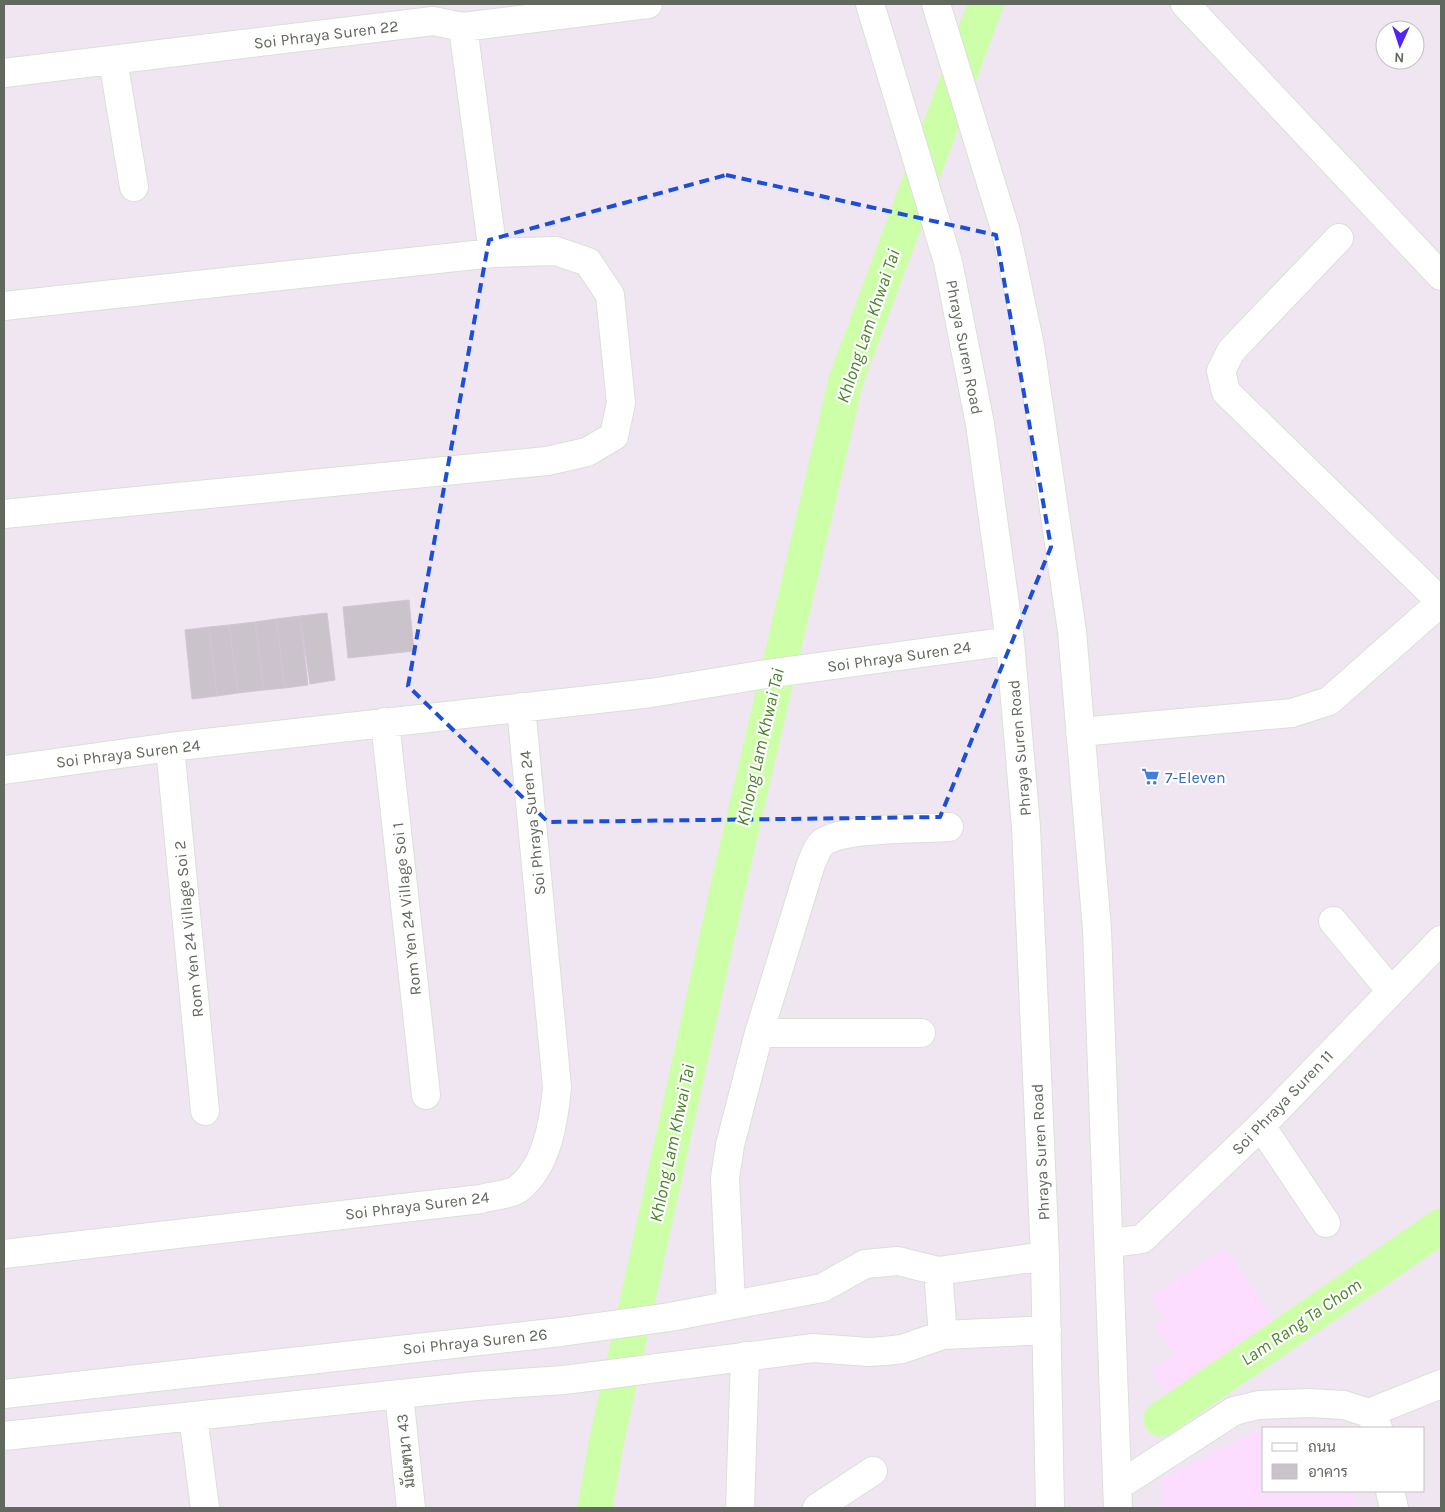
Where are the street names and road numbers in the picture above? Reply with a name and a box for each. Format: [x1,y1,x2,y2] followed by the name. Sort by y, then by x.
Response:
[253,16,399,53] street label: Soi Phraya Suren 22
[942,278,987,416] street label: Phraya Suren Road
[826,637,972,676] street label: Soi Phraya Suren 24
[1004,679,1035,817] street label: Phraya Suren Road
[55,735,201,772] street label: Soi Phraya Suren 24
[515,750,550,896] street label: Soi Phraya Suren 24
[388,822,425,996] street label: Rom Yen 24 Village Soi 1
[170,840,207,1018] street label: Rom Yen 24 Village Soi 2
[1228,1046,1337,1158] street label: Soi Phraya Suren 11
[1027,1083,1054,1221] street label: Phraya Suren Road
[344,1187,490,1224] street label: Soi Phraya Suren 24
[402,1324,548,1359] street label: Soi Phraya Suren 26
[391,1413,419,1489] street label: มัณฑนา 43

